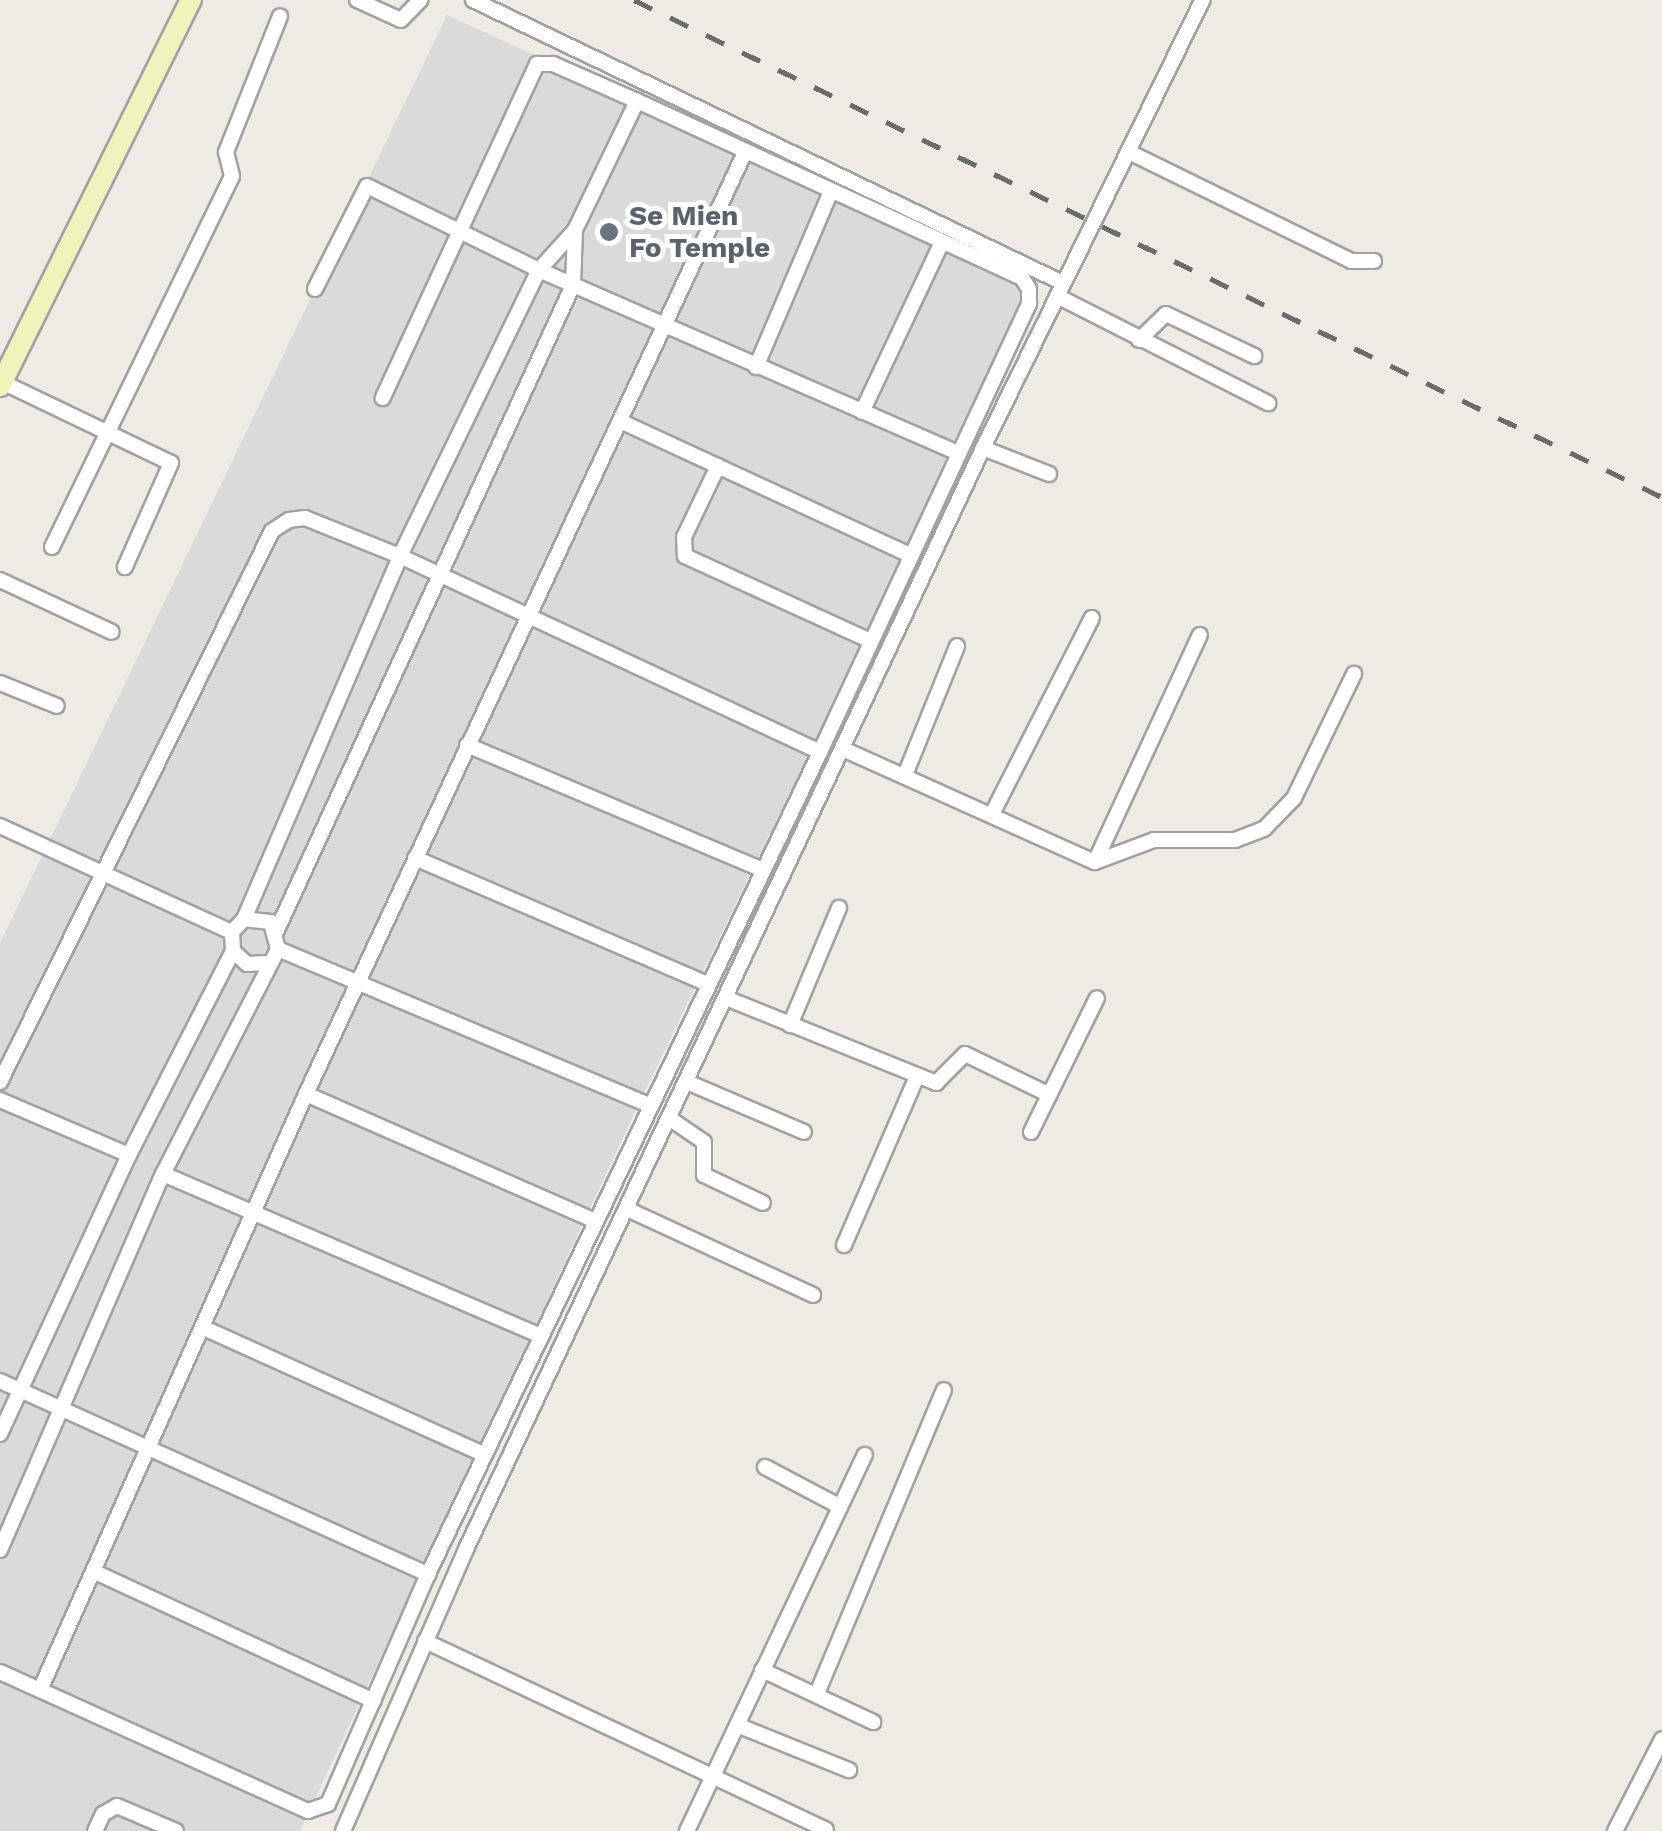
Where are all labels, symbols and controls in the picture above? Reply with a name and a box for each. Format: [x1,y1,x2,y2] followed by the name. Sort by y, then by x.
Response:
[629,199,771,265] place label: Se Mien Fo Temple
[598,221,620,243] marker: Se Mien Fo Temple

